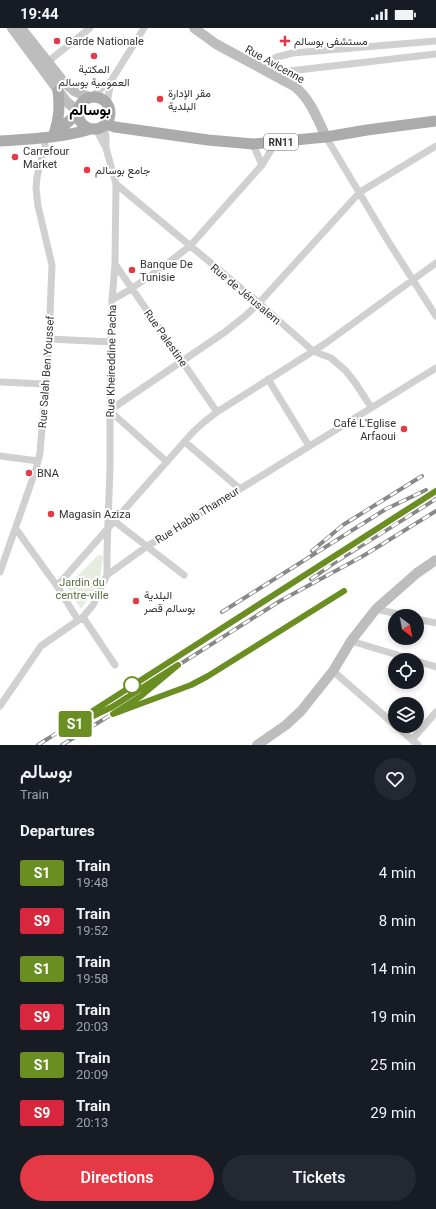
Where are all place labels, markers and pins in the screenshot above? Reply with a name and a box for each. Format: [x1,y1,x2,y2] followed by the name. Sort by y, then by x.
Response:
[65,35,144,48] place label: Garde Nationale
[279,35,291,47] marker: مستشفى بوسالم
[294,35,368,49] place label: مستشفى بوسالم
[52,36,62,46] marker: Garde Nationale
[89,51,99,61] marker: المكتبة العمومية بوسالم
[58,63,130,90] place label: المكتبة العمومية بوسالم
[168,87,211,113] place label: مقر الإدارة البلدية
[155,94,165,104] marker: مقر الإدارة البلدية
[23,145,69,171] place label: Carrefour Market
[10,152,20,162] marker: Carrefour Market
[95,164,150,178] place label: جامع بوسالم
[82,165,92,175] marker: جامع بوسالم
[140,258,193,284] place label: Banque De Tunisie
[127,265,137,275] marker: Banque De Tunisie
[334,417,396,443] place label: Café L'Eglise Arfaoui
[399,424,409,434] marker: Café L'Eglise Arfaoui
[37,467,60,480] place label: BNA
[24,468,34,478] marker: BNA
[59,508,131,521] place label: Magasin Aziza
[46,509,56,519] marker: Magasin Aziza
[143,589,195,616] place label: البلدية بوسالم قصر
[131,596,141,606] marker: البلدية بوسالم قصر
[123,676,141,694] unlabelled marker

